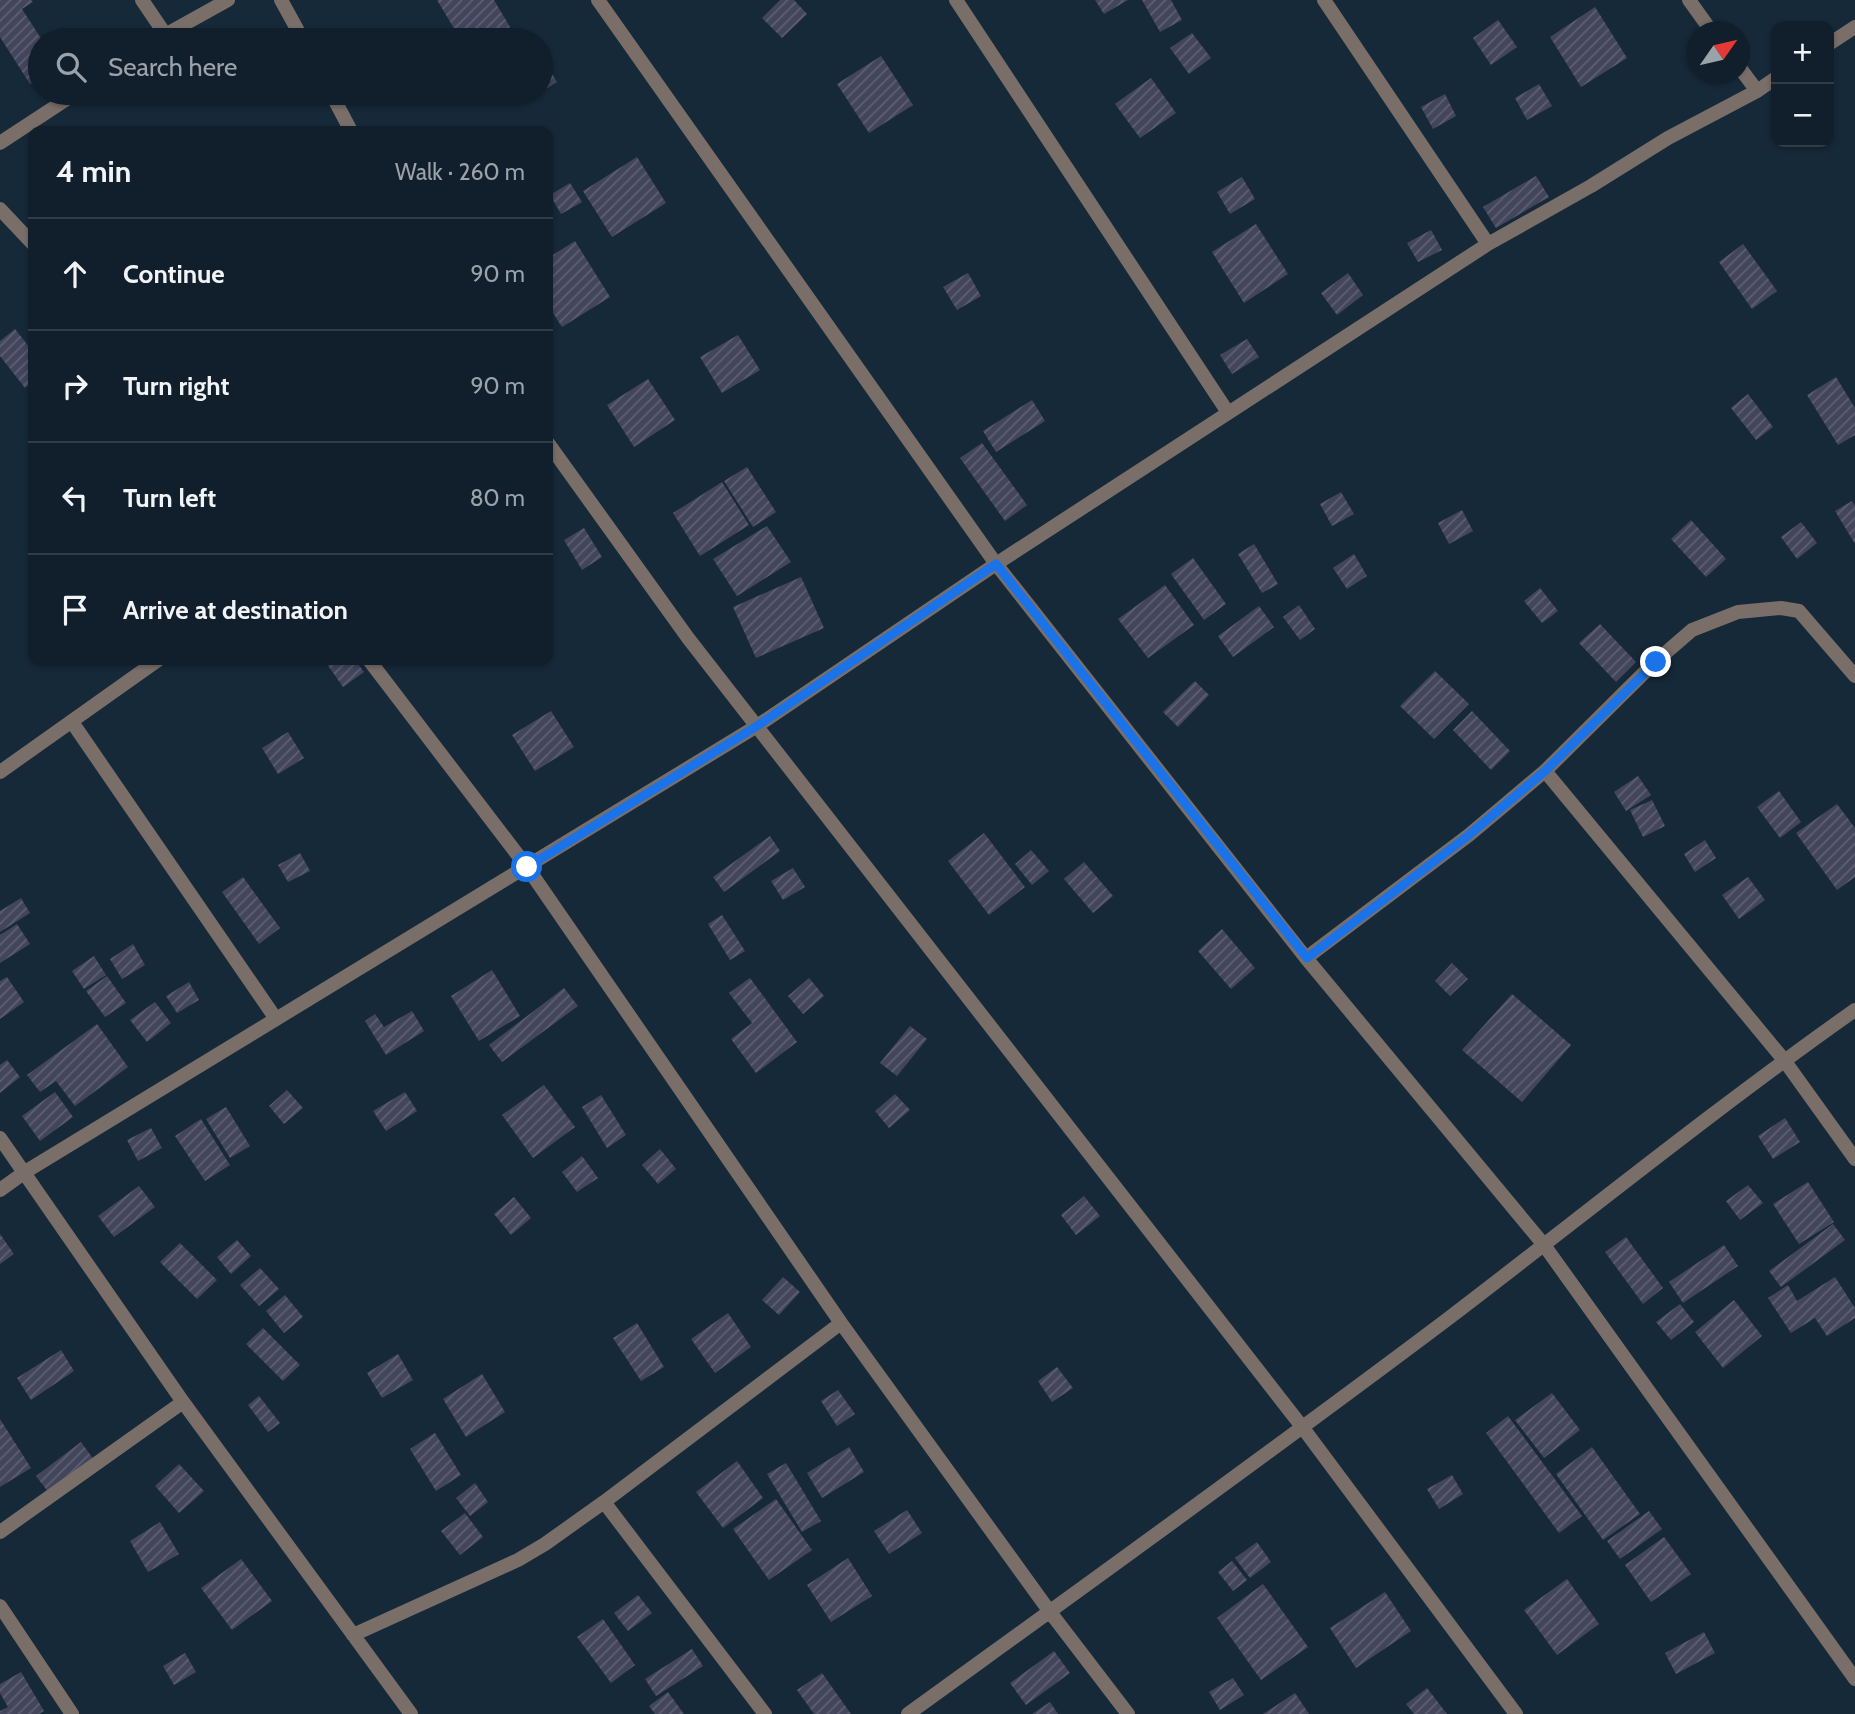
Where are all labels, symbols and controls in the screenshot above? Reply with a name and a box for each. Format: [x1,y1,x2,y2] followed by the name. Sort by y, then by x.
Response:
[1687,21,1750,84] north arrow
[1771,21,1834,147] map controls
[1771,21,1834,84] button: +
[28,28,553,105] search box
[52,48,90,86] icon: search
[108,51,237,83] text: Search here
[1771,84,1834,147] button: −
[56,153,131,190] text: 4 min
[395,158,525,186] text: Walk · 260 m
[56,255,94,293] icon: ahead
[123,258,225,290] text: Continue
[471,260,525,288] text: 90 m
[56,367,94,405] icon: right
[123,370,229,402] text: Turn right
[471,372,525,400] text: 90 m
[56,479,94,517] icon: left
[123,482,216,514] text: Turn left
[470,484,525,512] text: 80 m
[56,591,94,629] icon: arrive
[123,594,348,626] text: Arrive at destination
[1640,646,1671,677] route end
[511,851,542,882] route start

